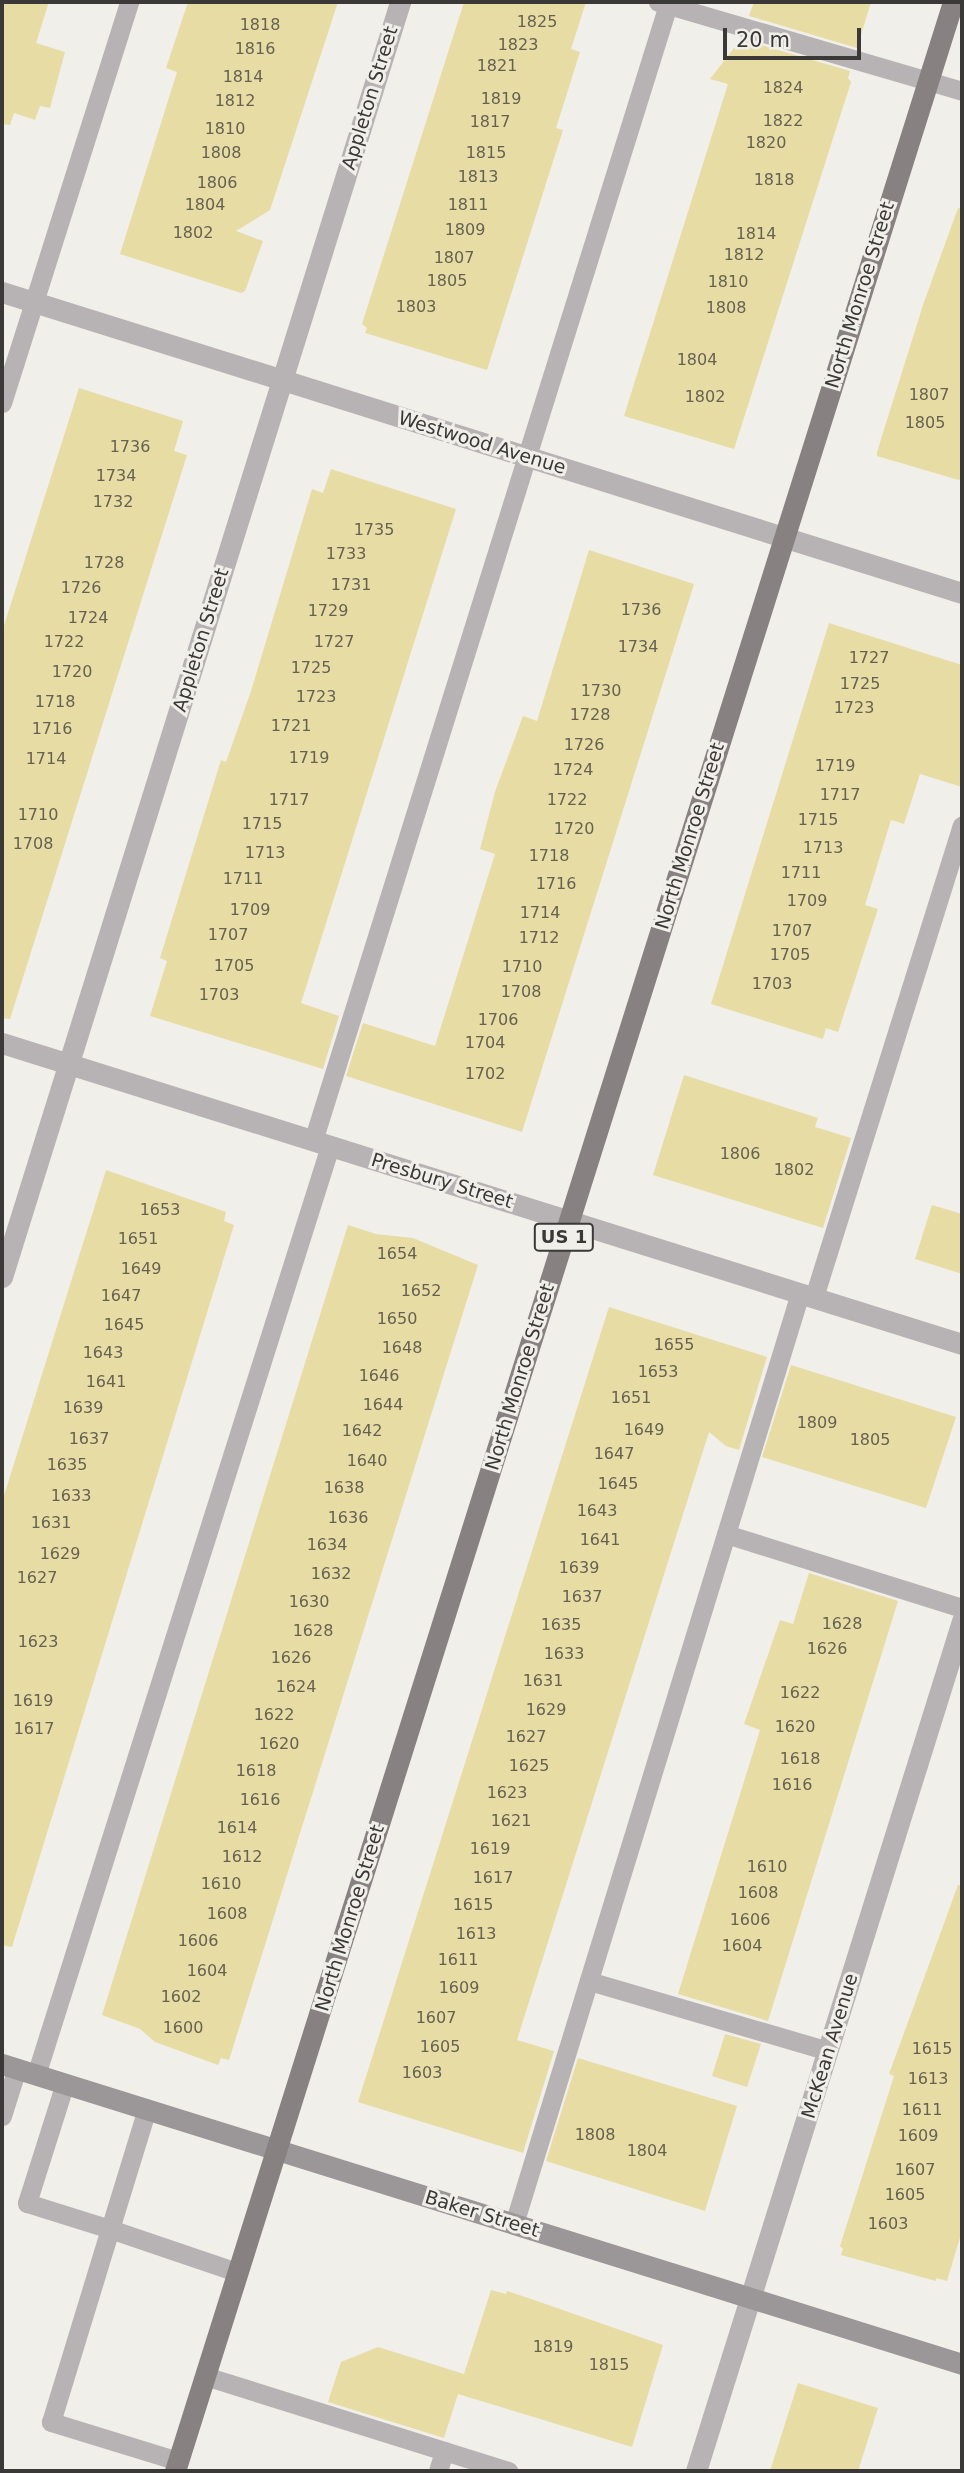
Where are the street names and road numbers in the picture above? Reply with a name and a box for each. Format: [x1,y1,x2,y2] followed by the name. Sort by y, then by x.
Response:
[337,23,403,173] street label: Appleton Street
[821,199,899,391] street label: North Monroe Street
[395,407,569,479] street label: Westwood Avenue
[168,565,234,715] street label: Appleton Street
[651,740,729,932] street label: North Monroe Street
[368,1149,516,1213] street label: Presbury Street
[532,1222,596,1252] road number: US 1
[481,1281,559,1473] street label: North Monroe Street
[311,1822,389,2014] street label: North Monroe Street
[797,1971,863,2121] street label: McKean Avenue
[422,2186,542,2242] street label: Baker Street

